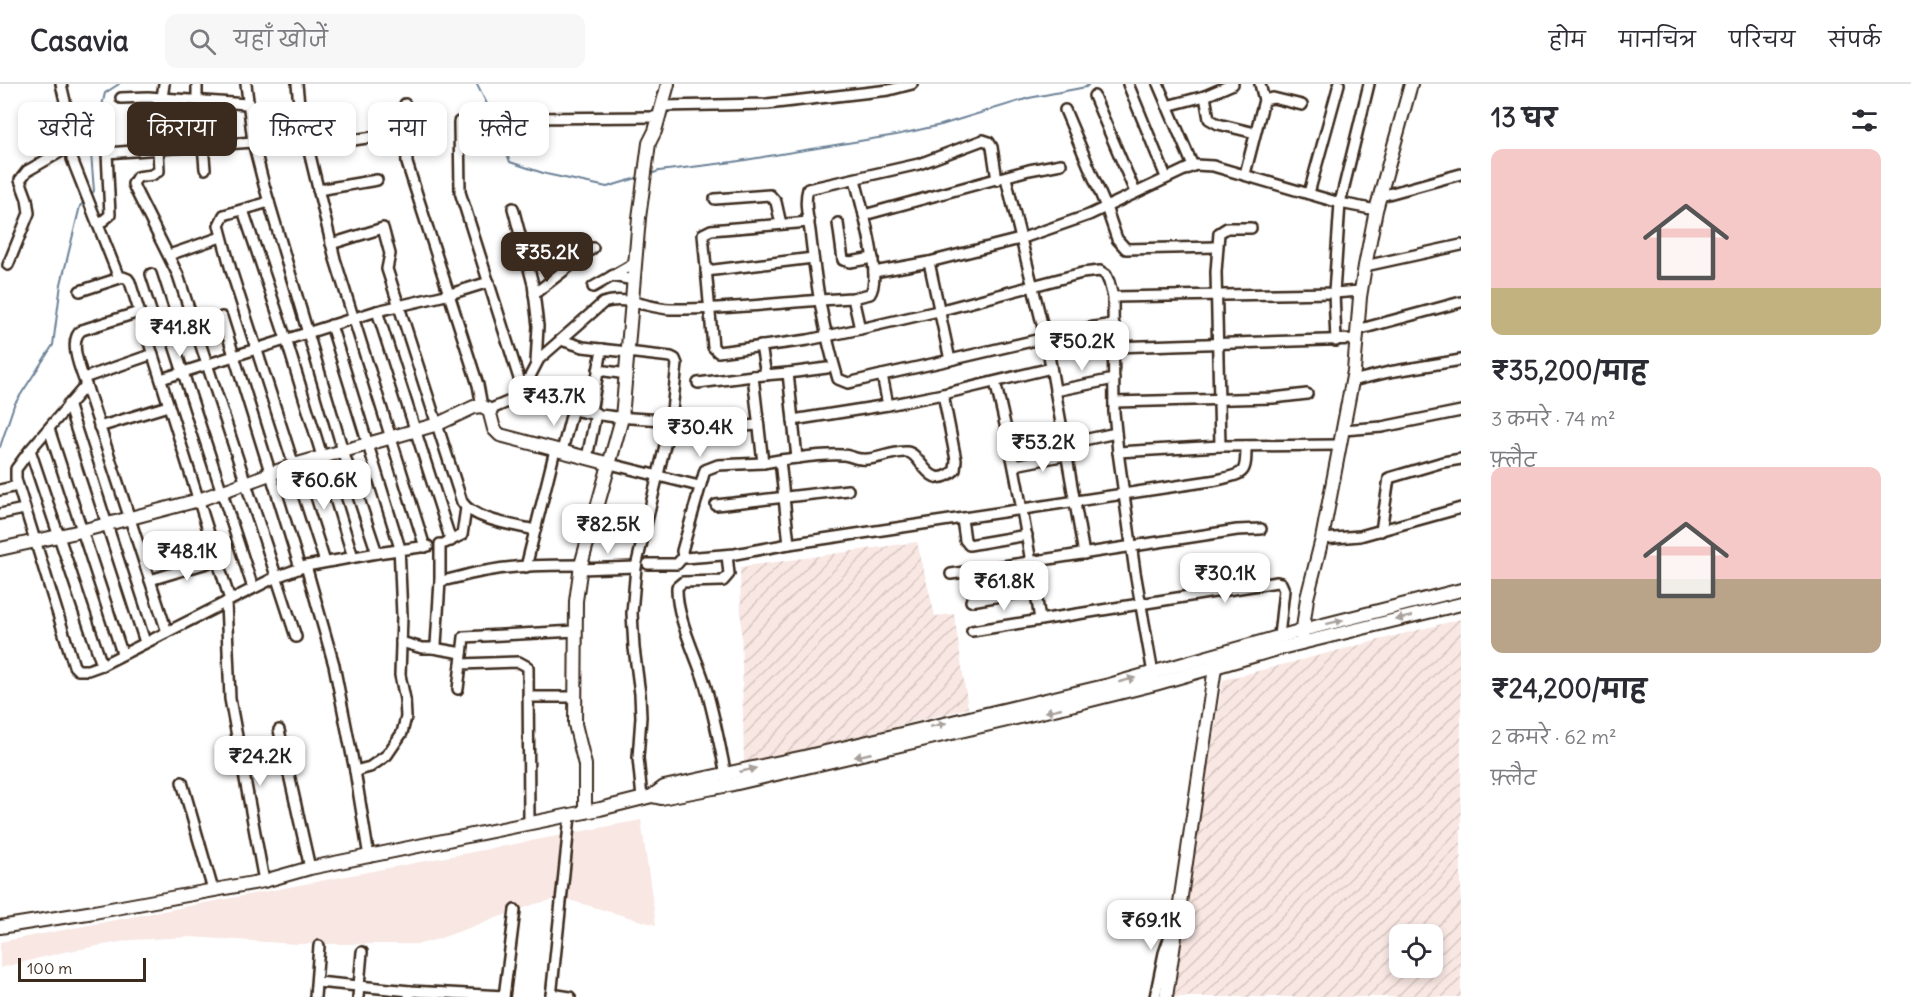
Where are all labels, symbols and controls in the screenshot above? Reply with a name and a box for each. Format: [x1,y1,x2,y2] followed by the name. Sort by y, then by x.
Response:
[165,14,585,68] search box
[30,23,129,59] text: Casavia
[186,25,219,58] icon: search
[234,25,328,53] text: यहाँ खोजें
[1549,26,1586,53] text: होम
[1619,26,1696,53] text: मानचित्र
[1729,26,1795,53] text: परिचय
[1828,26,1881,53] text: संपर्क
[1491,101,1557,134] text: 13 घर
[18,102,115,156] chip: खरीदें
[127,102,237,156] chip: किराया
[249,102,356,156] chip: फ़िल्टर
[368,102,447,156] chip: नया
[459,102,549,156] chip: फ़्लैट
[1848,104,1881,137] icon: filters
[1632,188,1740,296] icon: home
[498,232,596,283] pin: ₹35.2K
[515,239,579,264] text: ₹35.2K
[131,307,229,358] pin: ₹41.8K
[149,314,211,339] text: ₹41.8K
[1033,321,1131,372] pin: ₹50.2K
[1049,328,1115,353] text: ₹50.2K
[1491,354,1647,387] text: ₹35,200/माह
[505,376,603,427] pin: ₹43.7K
[523,383,585,408] text: ₹43.7K
[1491,406,1615,431] text: 3 कमरे · 74 m²
[651,407,749,458] pin: ₹30.4K
[667,414,733,439] text: ₹30.4K
[994,422,1092,473] pin: ₹53.2K
[1011,429,1075,454] text: ₹53.2K
[1491,447,1537,472] text: फ़्लैट
[275,460,373,511] pin: ₹60.6K
[291,467,357,492] text: ₹60.6K
[559,504,657,555] pin: ₹82.5K
[1632,506,1740,614] icon: home
[576,511,640,536] text: ₹82.5K
[138,531,236,582] pin: ₹48.1K
[157,538,217,563] text: ₹48.1K
[1176,553,1274,604] pin: ₹30.1K
[1194,560,1256,585] text: ₹30.1K
[955,561,1053,612] pin: ₹61.8K
[973,568,1035,593] text: ₹61.8K
[1395,614,1413,623] one-way arrow
[1326,616,1344,626] one-way arrow
[1491,672,1646,705] text: ₹24,200/माह
[1118,675,1136,684] one-way arrow
[1044,705,1062,715] one-way arrow
[928,720,947,730] one-way arrow
[1491,724,1617,749] text: 2 कमरे · 62 m²
[211,736,309,787] pin: ₹24.2K
[228,743,292,768] text: ₹24.2K
[854,750,873,760] one-way arrow
[739,765,758,774] one-way arrow
[1491,765,1537,790] text: फ़्लैट
[1102,900,1200,951] pin: ₹69.1K
[1121,907,1181,932] text: ₹69.1K
[1389,924,1443,978] map controls
[1389,924,1443,978] button: locate
[18,955,146,982] scale bar
[27,958,72,978] text: 100 m

